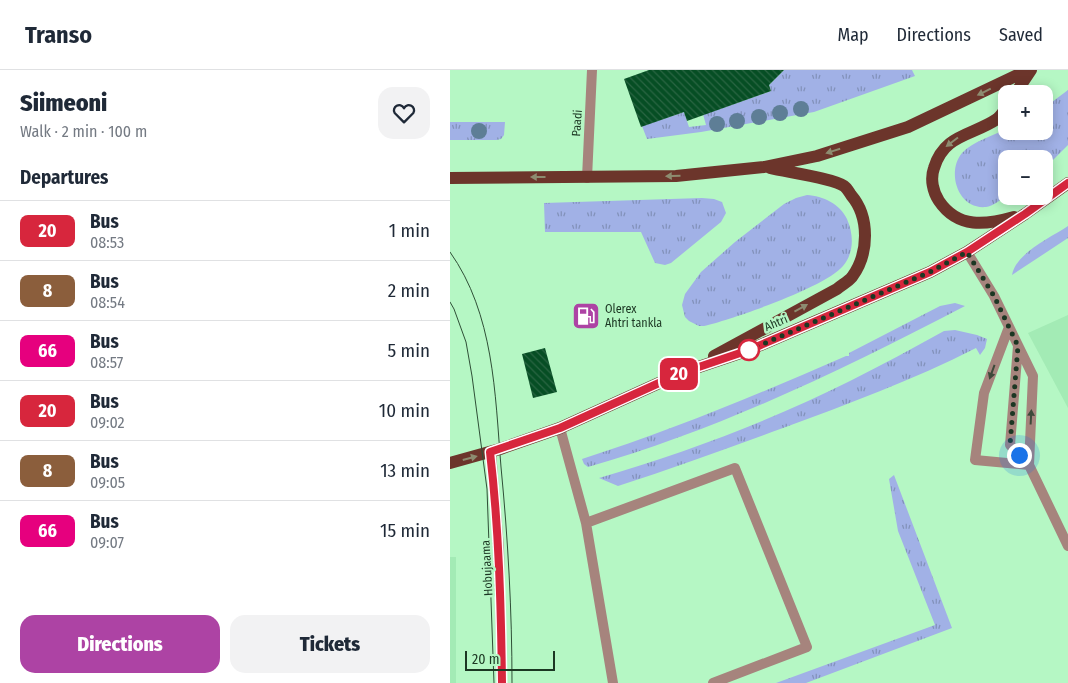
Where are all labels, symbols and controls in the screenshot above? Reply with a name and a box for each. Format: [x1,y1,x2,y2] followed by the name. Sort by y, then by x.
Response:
[25,21,92,49] text: Transo
[837,24,869,46] text: Map
[897,24,971,46] text: Directions
[999,24,1043,46] text: Saved
[998,85,1053,205] map controls
[998,85,1053,140] button: +
[378,87,430,139] button: heart
[977,88,991,96] one-way arrow
[20,89,107,117] text: Siimeoni
[569,109,585,137] street label: Paadi
[20,122,147,141] text: Walk · 2 min · 100 m
[945,137,959,147] one-way arrow
[825,147,840,155] one-way arrow
[998,150,1053,205] button: −
[20,166,108,189] text: Departures
[665,172,681,180] one-way arrow
[530,173,546,181] one-way arrow
[90,210,119,233] text: Bus
[389,219,430,242] text: 1 min
[38,220,57,242] text: 20
[90,233,124,252] text: 08:53
[90,270,119,293] text: Bus
[388,279,430,302] text: 2 min
[43,280,52,302] text: 8
[90,293,125,312] text: 08:54
[571,301,601,331] fuel station icon: Olerex Ahtri tankla
[605,302,662,330] place label: Olerex Ahtri tankla
[794,304,808,313] one-way arrow
[762,312,790,334] street label: Ahtri
[90,330,119,353] text: Bus
[387,339,430,362] text: 5 min
[738,339,760,361] unlabelled marker
[38,340,57,362] text: 66
[90,353,123,372] text: 08:57
[656,358,702,390] line badge: 20
[670,363,688,385] text: 20
[988,365,995,380] one-way arrow
[90,390,119,413] text: Bus
[379,399,430,422] text: 10 min
[38,400,57,422] text: 20
[1028,408,1036,424] one-way arrow
[90,413,125,432] text: 09:02
[1007,443,1032,468] your location
[90,450,119,473] text: Bus
[463,454,478,462] one-way arrow
[380,459,430,482] text: 13 min
[43,460,52,482] text: 8
[90,473,125,492] text: 09:05
[90,510,119,533] text: Bus
[380,519,430,542] text: 15 min
[38,520,57,542] text: 66
[90,533,124,552] text: 09:07
[479,540,495,596] street label: Hobujaama
[20,615,220,673] button: Directions
[230,615,430,673] button: Tickets
[465,648,555,671] scale bar
[472,651,500,668] text: 20 m

